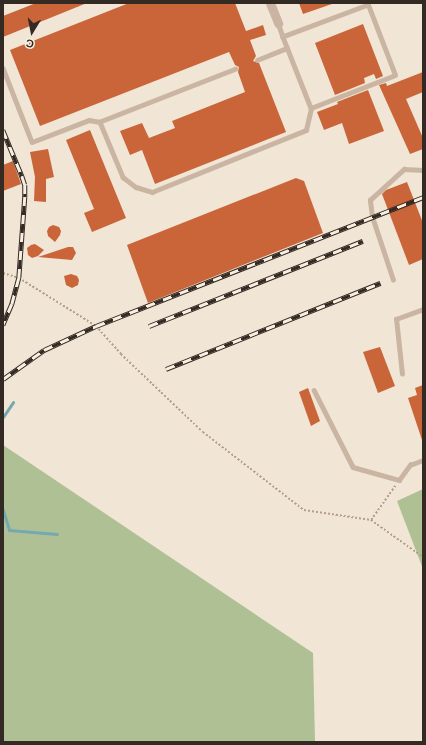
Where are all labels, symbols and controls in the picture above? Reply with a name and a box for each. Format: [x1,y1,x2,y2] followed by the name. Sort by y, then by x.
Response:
[12,12,52,52] north arrow
[25,37,35,50] text: С

